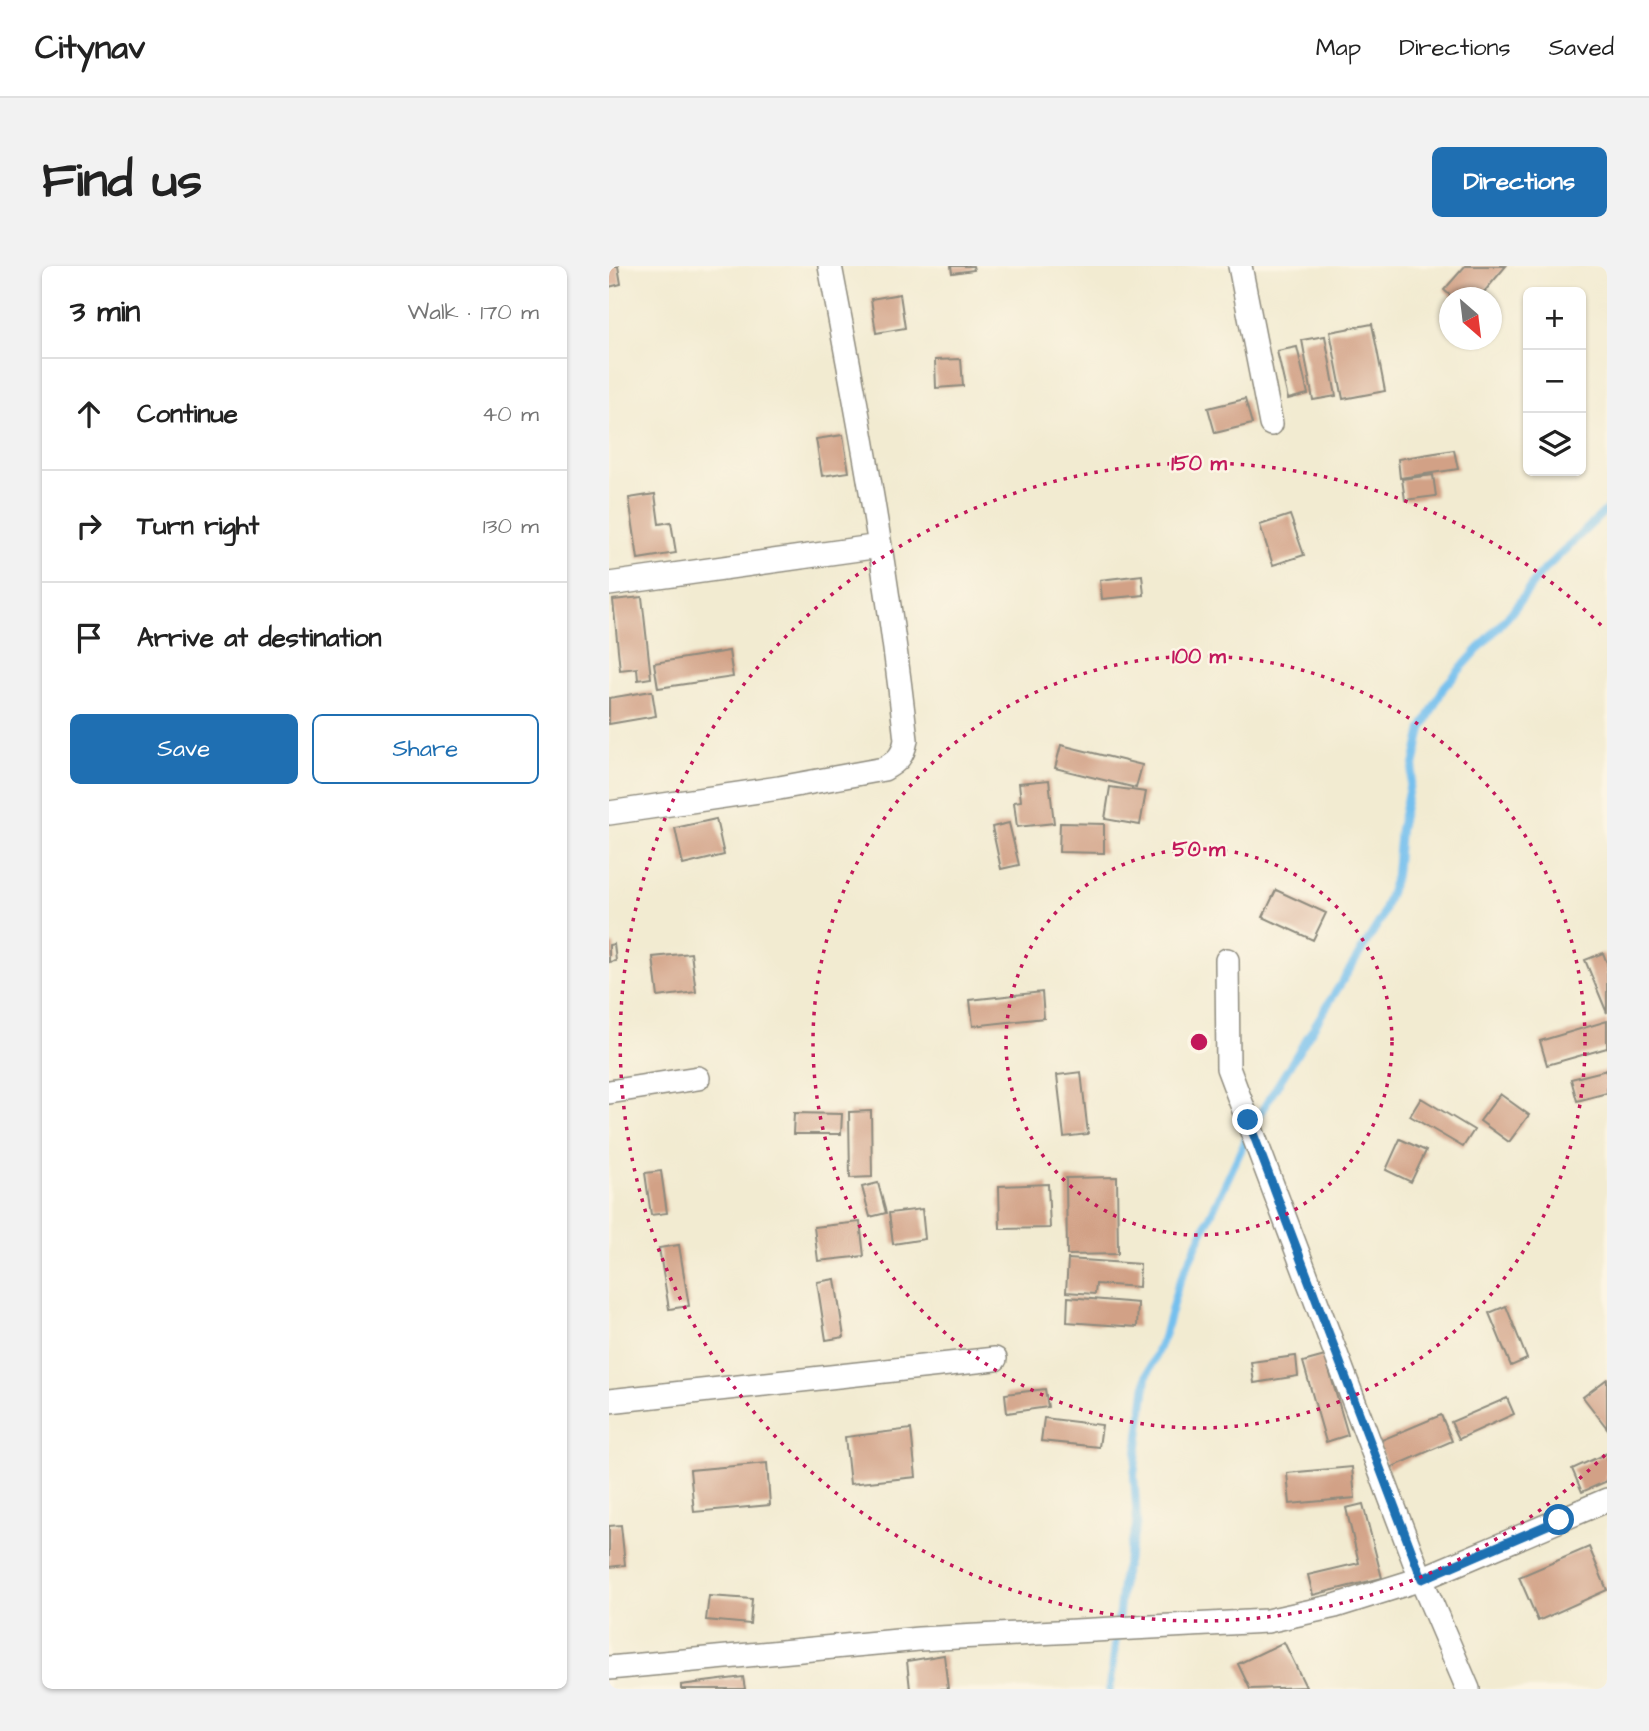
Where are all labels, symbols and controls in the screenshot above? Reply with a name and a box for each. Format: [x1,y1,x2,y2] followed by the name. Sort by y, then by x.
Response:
[35,25,145,71] text: Citynav
[1316,31,1361,65] text: Map
[1399,31,1511,65] text: Directions
[1549,31,1614,65] text: Saved
[1432,147,1607,217] button: Directions
[42,148,202,216] text: Find us
[1439,287,1502,350] north arrow
[1523,287,1586,476] map controls
[1523,287,1586,350] button: +
[70,291,140,333] text: 3 min
[408,296,539,328] text: Walk · 170 m
[1523,350,1586,413] button: −
[70,395,108,433] icon: ahead
[137,396,238,432] text: Continue
[482,398,539,430] text: 40 m
[1523,413,1586,476] button: layers
[1171,449,1227,478] text: 150 m
[70,507,108,545] icon: right
[137,508,259,544] text: Turn right
[483,510,539,542] text: 130 m
[70,619,108,657] icon: arrive
[137,620,382,656] text: Arrive at destination
[1172,642,1227,671] text: 100 m
[70,714,298,784] button: Save
[312,714,539,784] button: Share
[1173,835,1226,864] text: 50 m
[1187,1030,1211,1054] centre of rings
[1232,1104,1263,1135] route end
[1543,1504,1574,1535] route start

